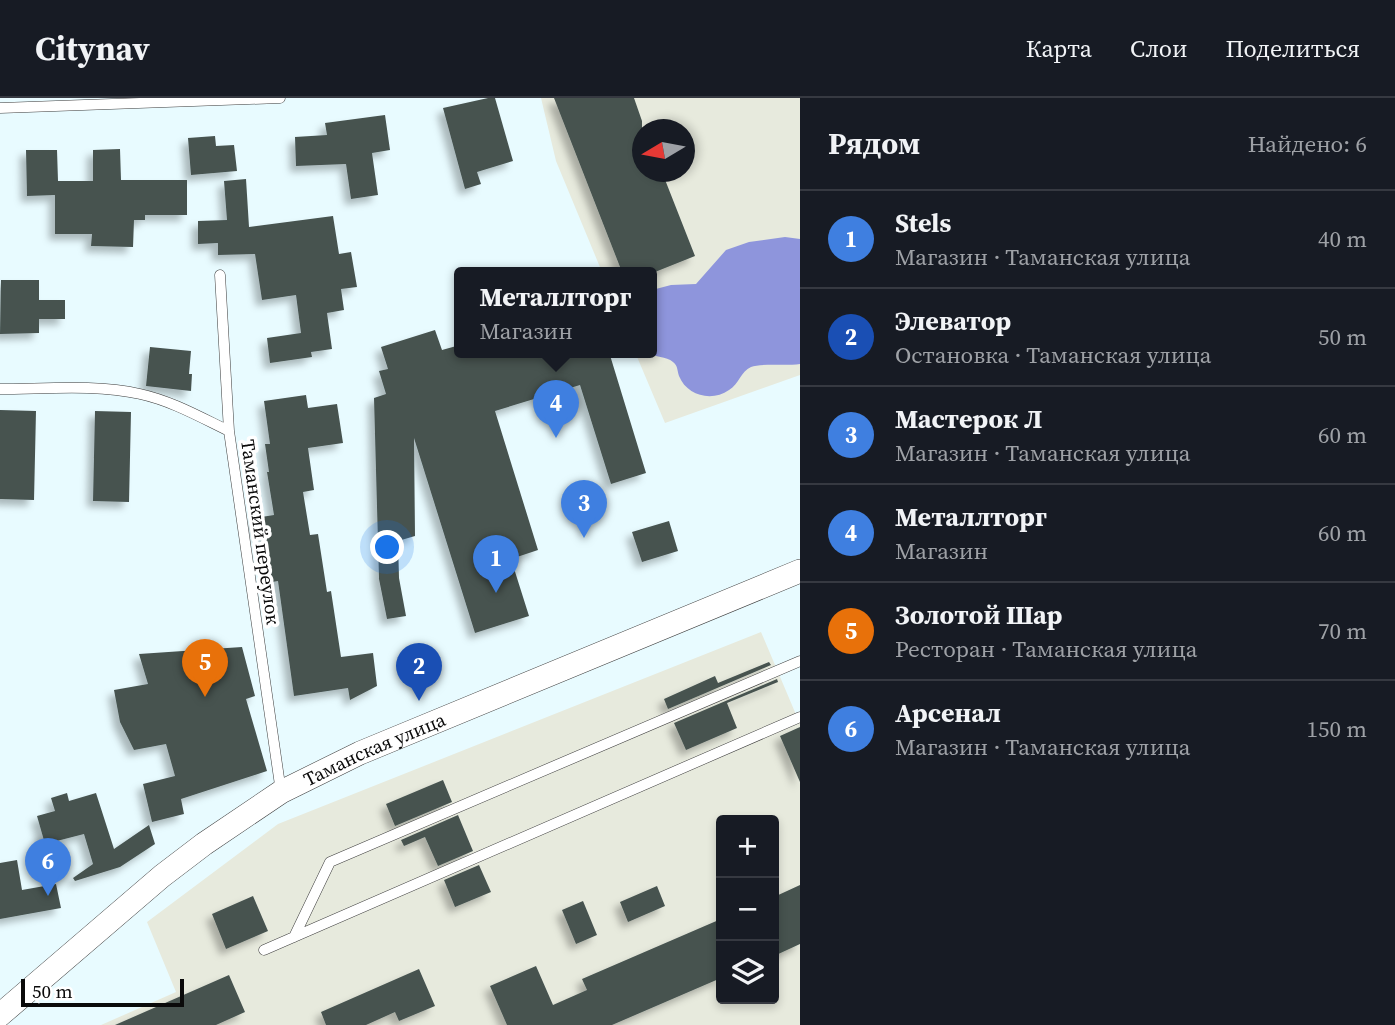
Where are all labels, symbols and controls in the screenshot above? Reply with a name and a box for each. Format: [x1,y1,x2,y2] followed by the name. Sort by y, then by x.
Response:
[35,26,150,71] text: Citynav
[1026,32,1092,65] text: Карта
[1130,32,1187,65] text: Слои
[1225,32,1360,65] text: Поделиться
[632,119,695,182] north arrow
[828,123,920,164] text: Рядом
[1248,128,1367,160] text: Найдено: 6
[895,205,951,241] text: Stels
[845,223,857,255] text: 1
[1318,223,1367,255] text: 40 m
[895,241,1190,273] text: Магазин · Таманская улица
[454,267,657,358] popup
[480,279,631,315] text: Металлторг
[895,303,1011,339] text: Элеватор
[480,315,573,347] text: Магазин
[845,321,857,353] text: 2
[1318,321,1367,353] text: 50 m
[895,339,1212,371] text: Остановка · Таманская улица
[533,380,579,438] pin: 4
[895,401,1042,437] text: Мастерок Л
[845,419,857,451] text: 3
[1318,419,1367,451] text: 60 m
[895,437,1190,469] text: Магазин · Таманская улица
[235,438,287,627] street label: Таманский переулок
[561,480,607,538] pin: 3
[895,499,1047,535] text: Металлторг
[845,517,857,549] text: 4
[1318,517,1367,549] text: 60 m
[370,530,404,564] your location
[473,535,519,593] pin: 1
[895,535,988,567] text: Магазин
[895,597,1062,633] text: Золотой Шар
[845,615,857,647] text: 5
[1318,615,1367,647] text: 70 m
[895,633,1197,665] text: Ресторан · Таманская улица
[182,639,228,697] pin: 5
[396,643,442,701] pin: 2
[895,695,1001,731] text: Арсенал
[299,706,450,792] street label: Таманская улица
[845,713,857,745] text: 6
[1306,713,1367,745] text: 150 m
[895,731,1190,763] text: Магазин · Таманская улица
[716,815,779,1004] map controls
[716,815,779,878] button: +
[25,838,71,896] pin: 6
[716,878,779,941] button: −
[716,941,779,1004] button: layers
[21,976,184,1008] scale bar
[32,978,73,1004] text: 50 m

